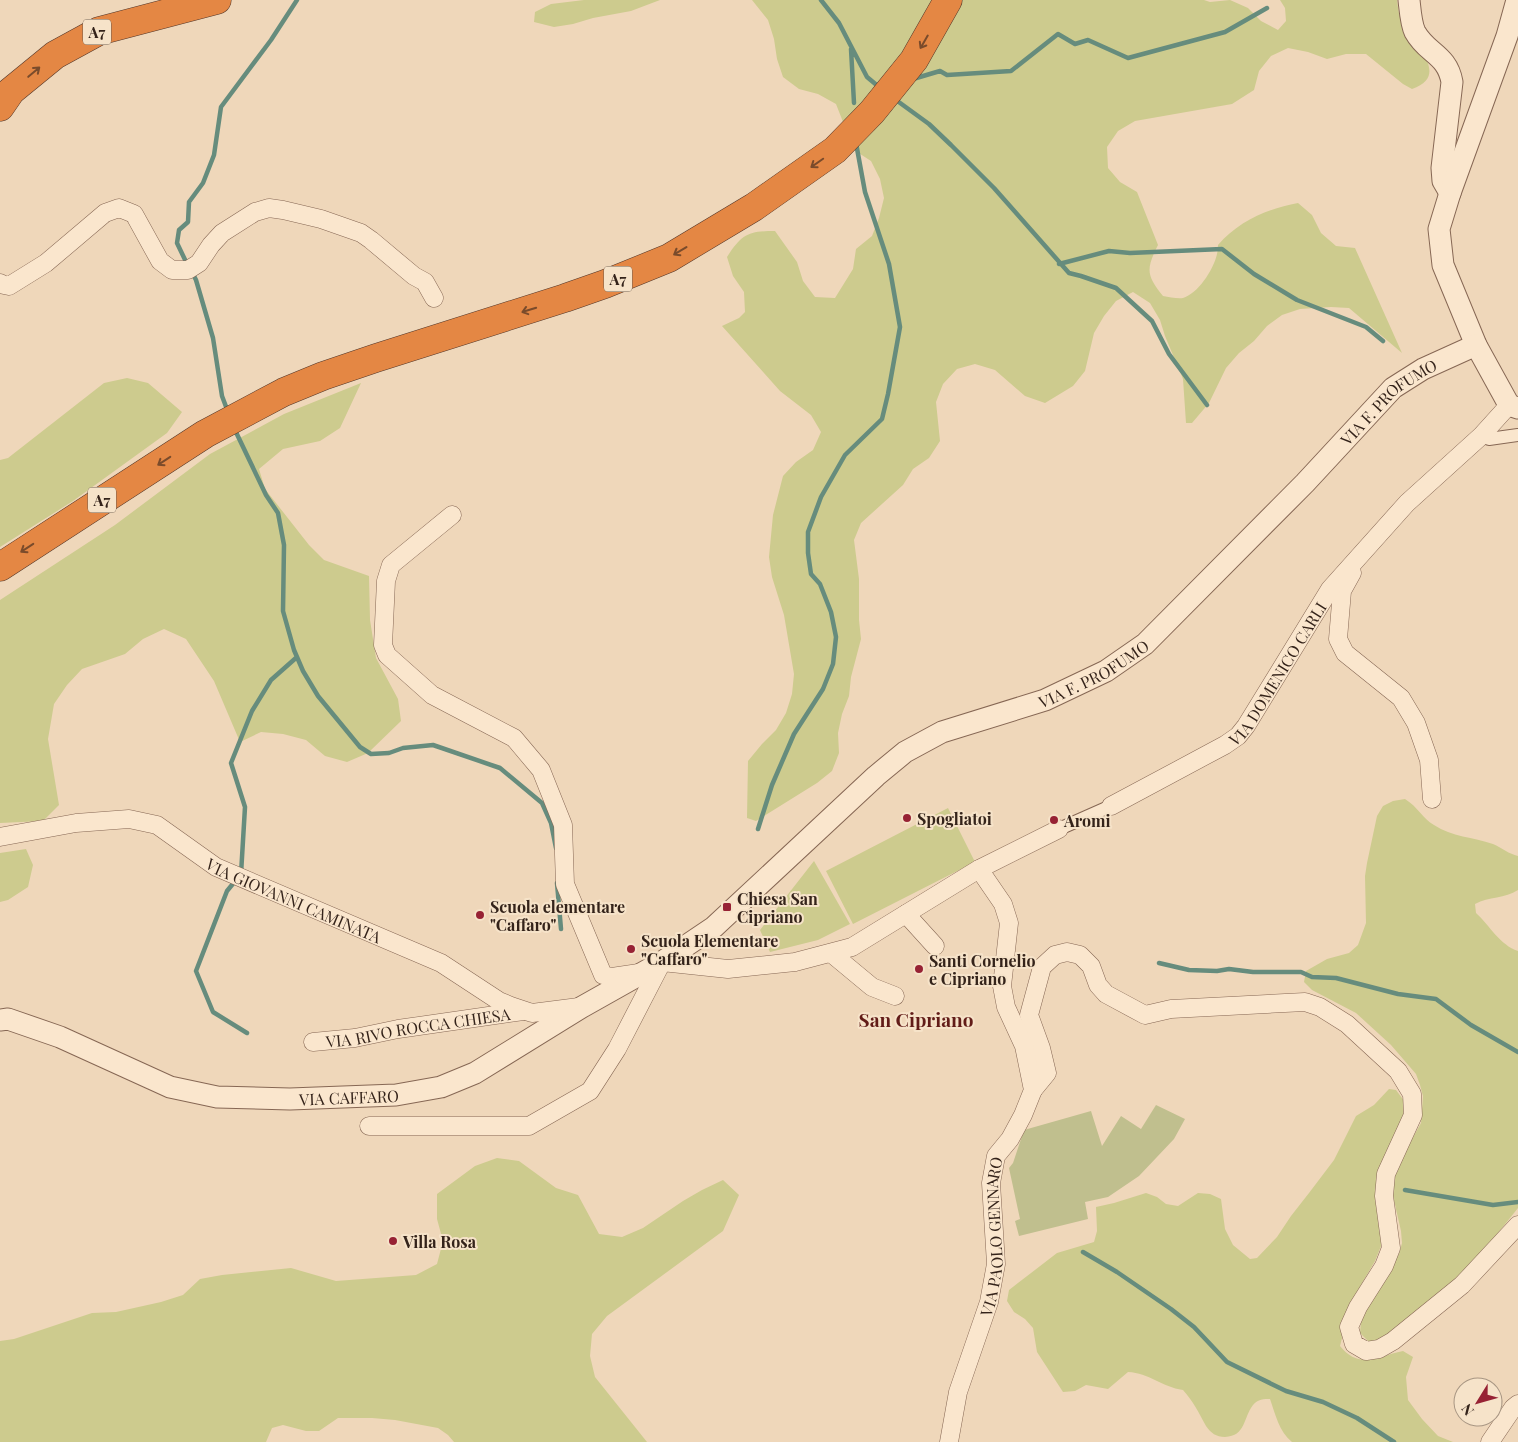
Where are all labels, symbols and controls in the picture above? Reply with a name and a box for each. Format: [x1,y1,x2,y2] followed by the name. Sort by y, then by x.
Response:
[83,20,111,44] road number: A7
[918,35,928,49] one-way arrow
[27,67,40,78] one-way arrow
[810,158,824,168] one-way arrow
[674,246,688,256] one-way arrow
[604,266,632,292] road number: A7
[521,305,537,315] one-way arrow
[1335,354,1440,450] street label: VIA F. PROFUMO
[158,456,172,466] one-way arrow
[88,488,116,512] road number: A7
[21,544,35,554] one-way arrow
[1224,598,1330,750] street label: VIA DOMENICO CARLI
[1035,634,1153,712] street label: VIA F. PROFUMO
[917,808,992,829] place label: Spogliatoi
[1063,810,1110,831] place label: Aromi
[901,812,913,824] marker: Spogliatoi
[1048,814,1060,826] marker: Aromi
[201,852,385,947] street label: VIA GIOVANNI CAMINATA
[737,888,818,927] place label: Chiesa San Cipriano
[490,896,625,935] place label: Scuola elementare "Caffaro"
[721,901,733,913] marker: Chiesa San Cipriano
[474,909,486,921] marker: Scuola elementare "Caffaro"
[641,930,778,969] place label: Scuola Elementare "Caffaro"
[625,943,637,955] marker: Scuola Elementare "Caffaro"
[929,950,1036,989] place label: Santi Cornelio e Cipriano
[913,963,925,975] marker: Santi Cornelio e Cipriano
[324,1002,512,1051] street label: VIA RIVO ROCCA CHIESA
[859,1006,974,1032] district label: San Cipriano
[298,1084,399,1109] street label: VIA CAFFARO
[974,1155,1007,1320] street label: VIA PAOLO GENNARO
[402,1231,477,1252] place label: Villa Rosa
[387,1235,399,1247] marker: Villa Rosa
[1453,1377,1503,1427] north arrow
[1457,1400,1478,1420] text: N

